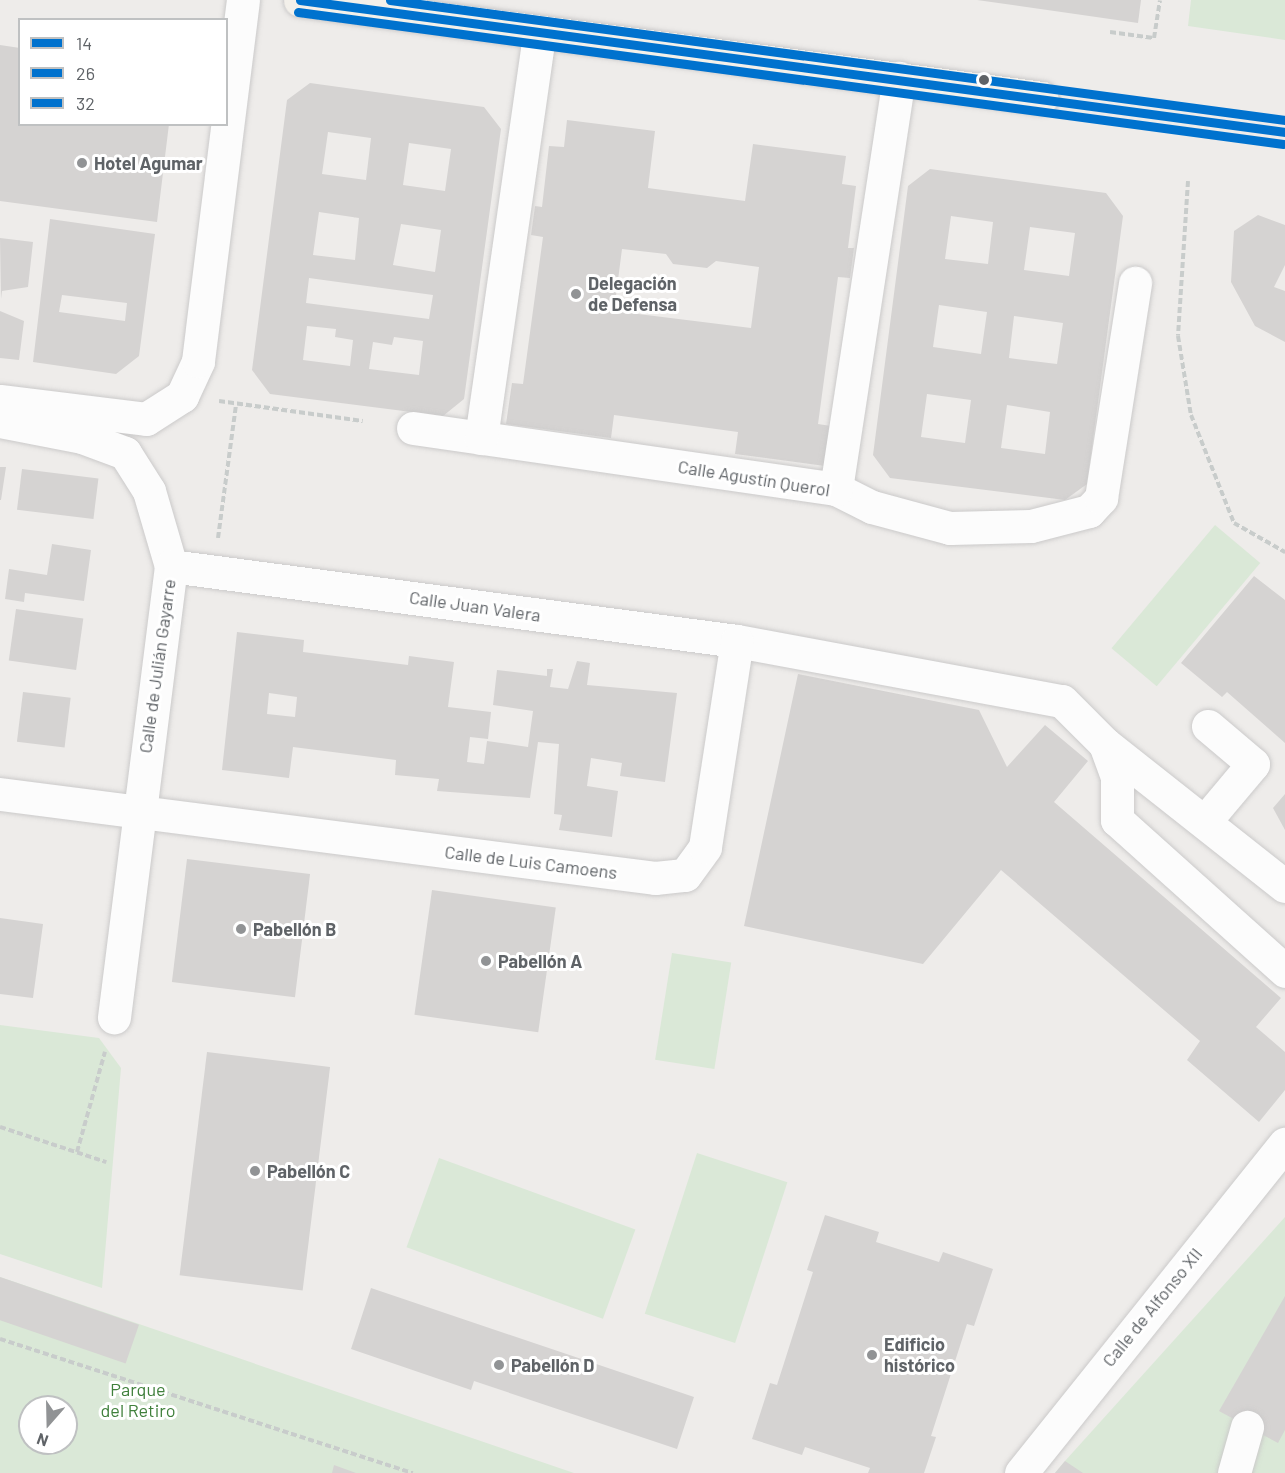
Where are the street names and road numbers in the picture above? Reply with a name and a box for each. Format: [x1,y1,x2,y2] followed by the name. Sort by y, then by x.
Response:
[676,455,832,501] street label: Calle Agustín Querol
[134,578,180,754] street label: Calle de Julián Gayarre
[408,586,542,626] street label: Calle Juan Valera
[443,841,619,883] street label: Calle de Luis Camoens
[1097,1243,1207,1371] street label: Calle de Alfonso XII

